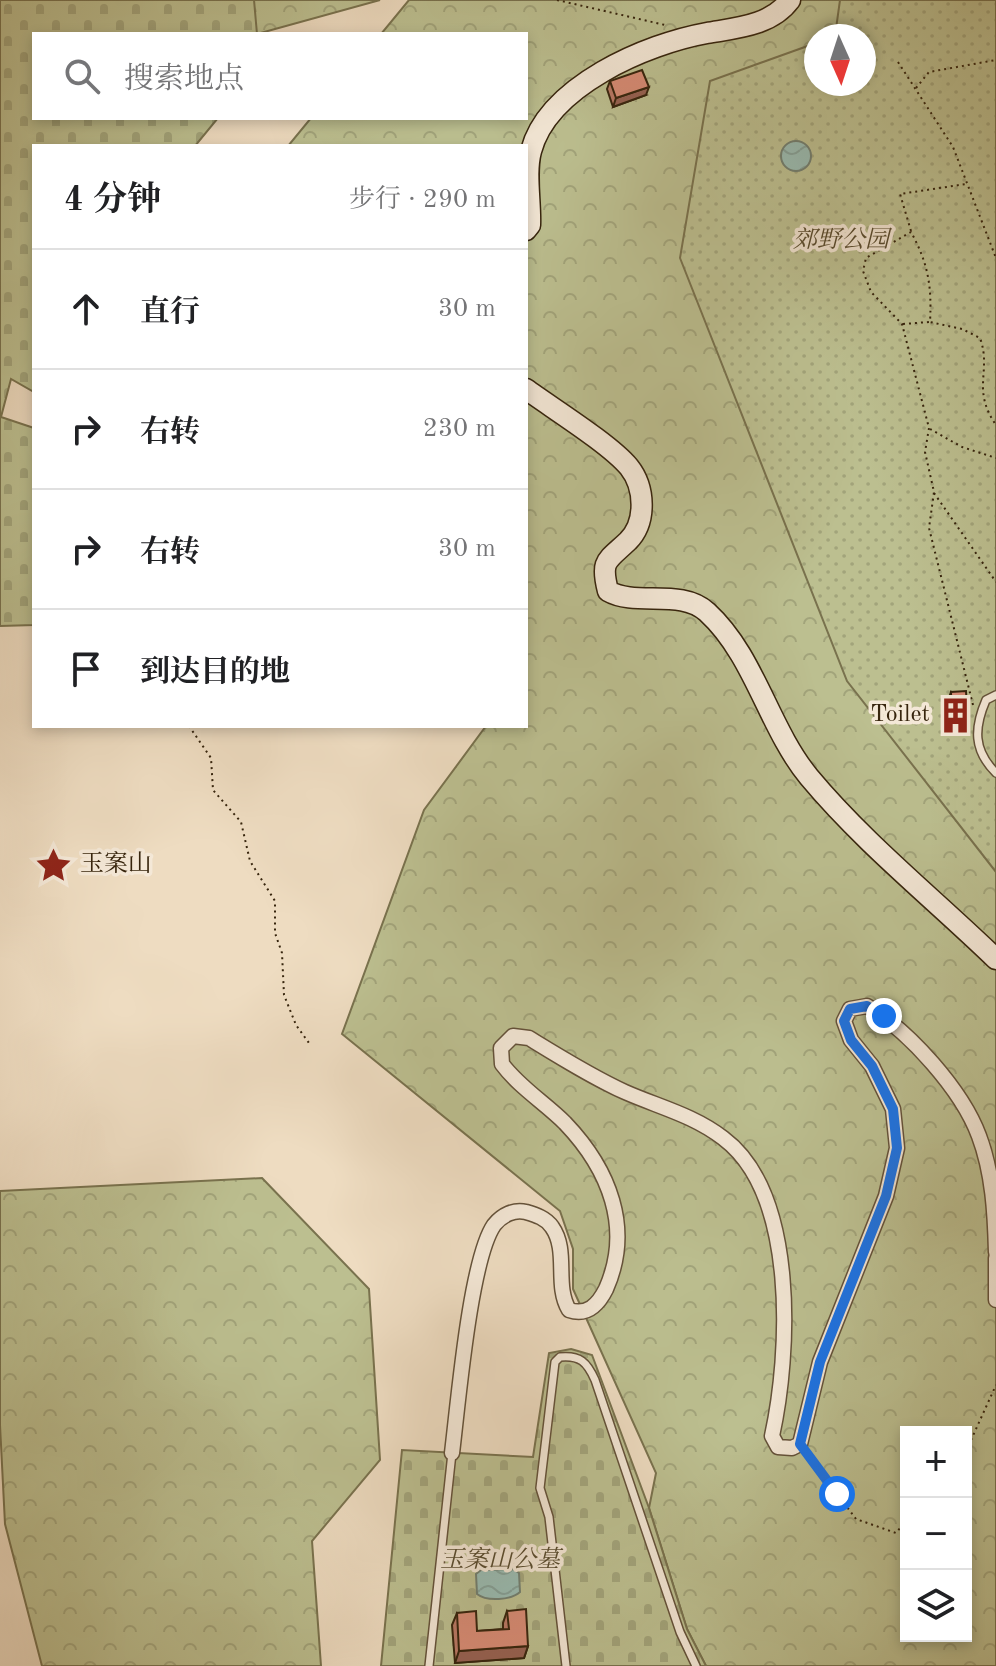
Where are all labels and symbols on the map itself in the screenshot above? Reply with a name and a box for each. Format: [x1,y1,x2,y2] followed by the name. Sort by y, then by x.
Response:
[804,24,876,96] north arrow
[793,226,893,253] park label: 郊野公园
[937,696,975,734] building icon: Toilet
[870,703,930,727] place label: Toilet
[35,846,73,884] place icon: 玉案山
[80,850,152,877] place label: 玉案山
[866,998,902,1034] route end
[819,1476,855,1512] route start
[440,1546,564,1573] park label: 玉案山公墓

